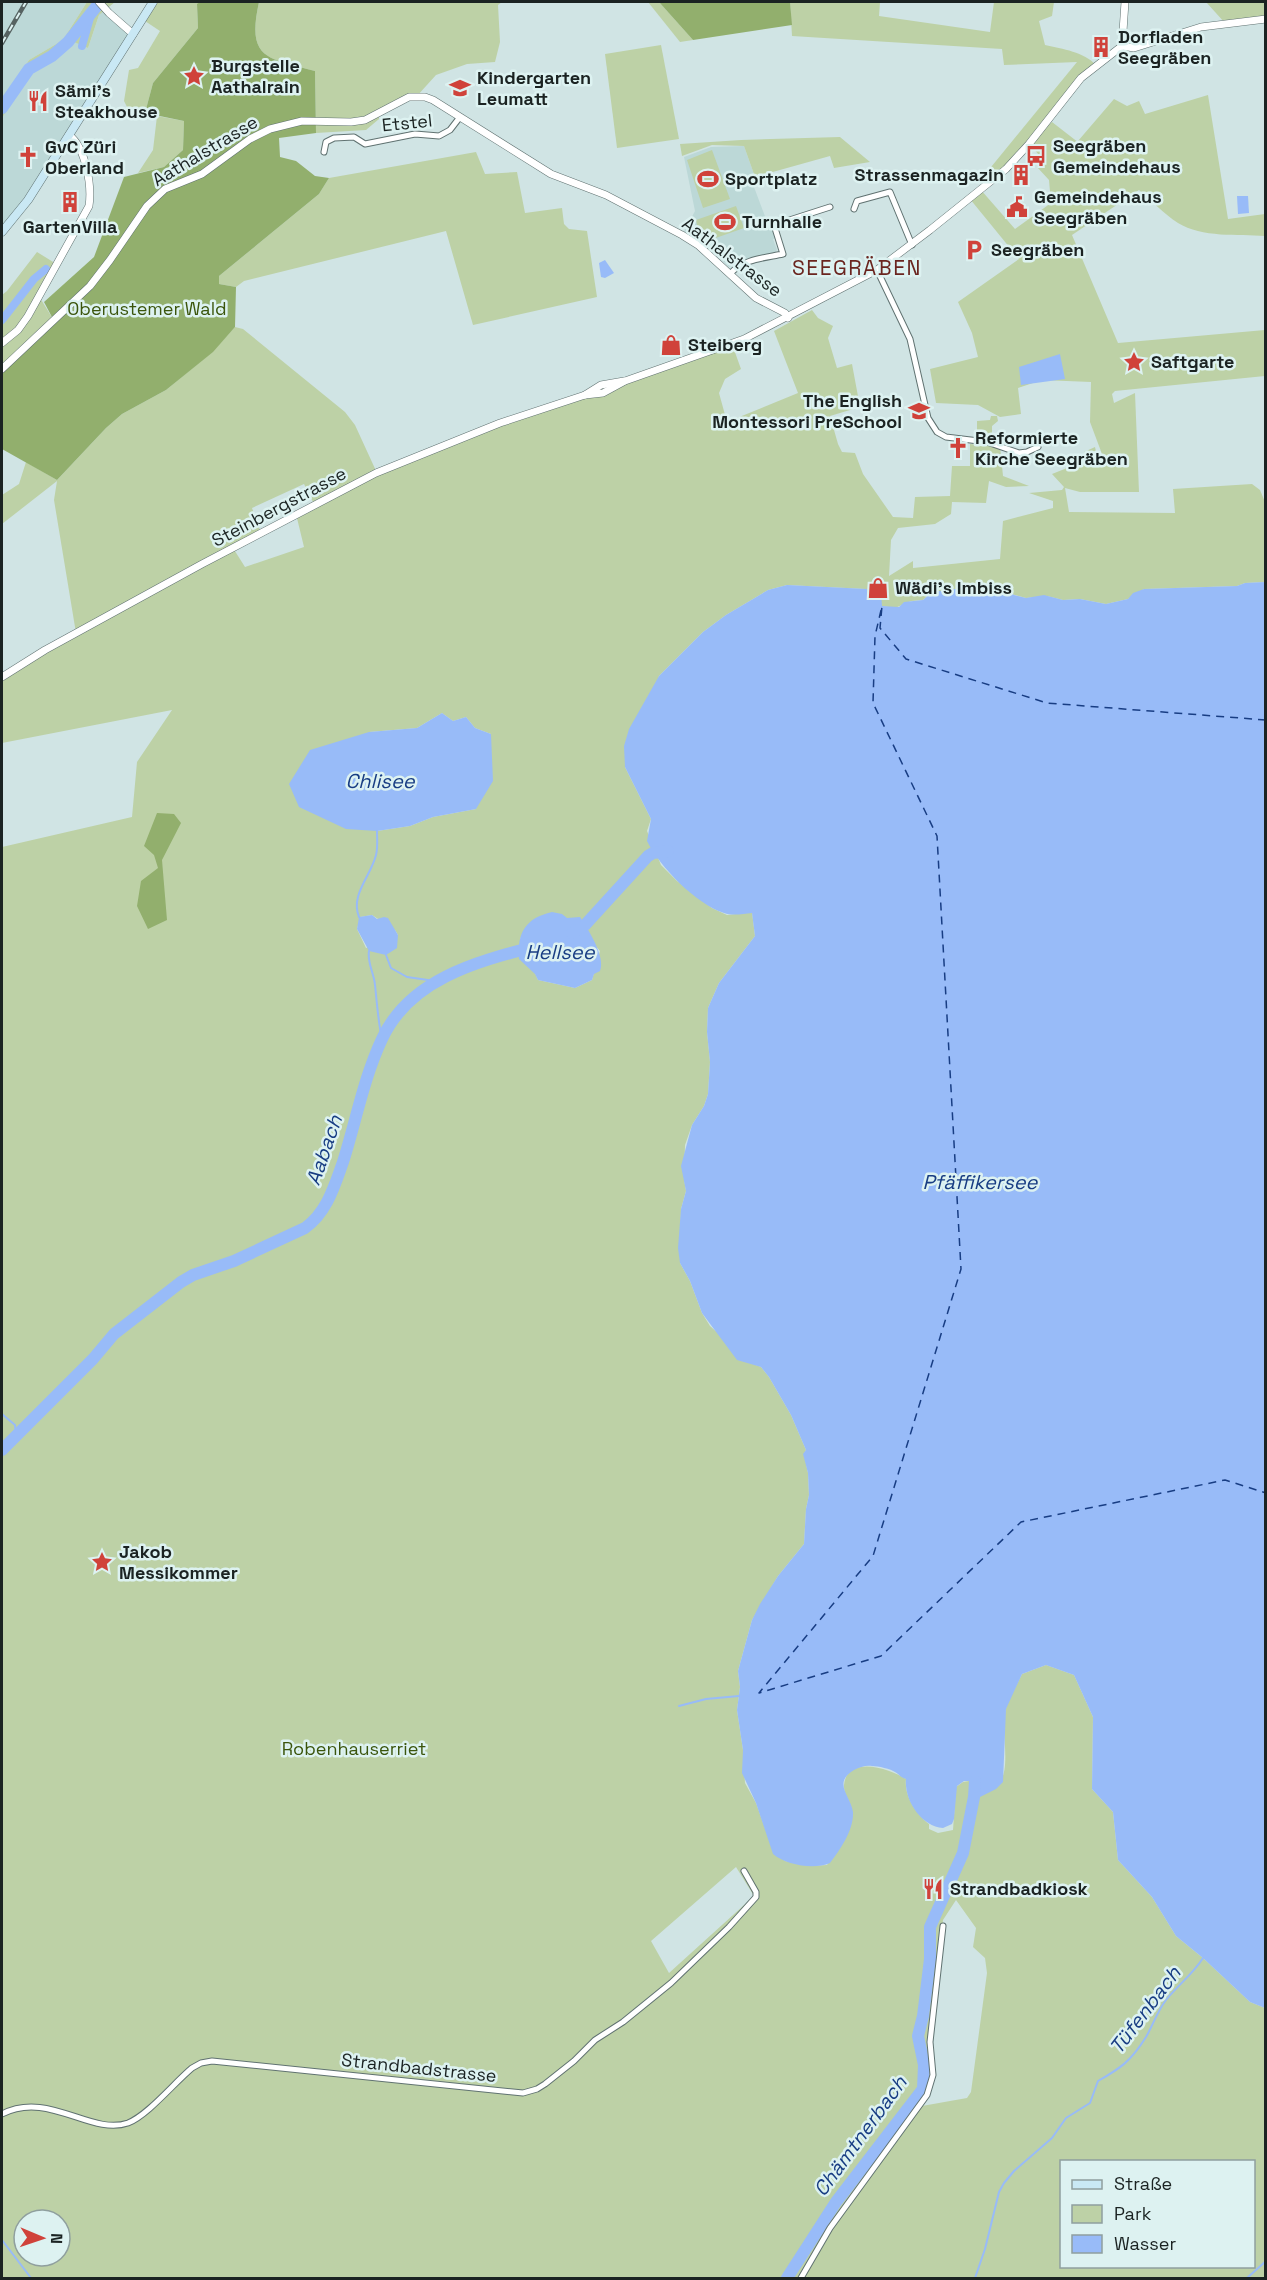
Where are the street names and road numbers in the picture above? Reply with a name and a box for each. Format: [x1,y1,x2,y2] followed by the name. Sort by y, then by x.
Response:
[381,108,433,137] street label: Etstel
[148,110,262,191] street label: Aathalstrasse
[678,212,787,302] street label: Aathalstrasse
[207,461,350,552] street label: Steinbergstrasse
[340,2048,498,2087] street label: Strandbadstrasse

